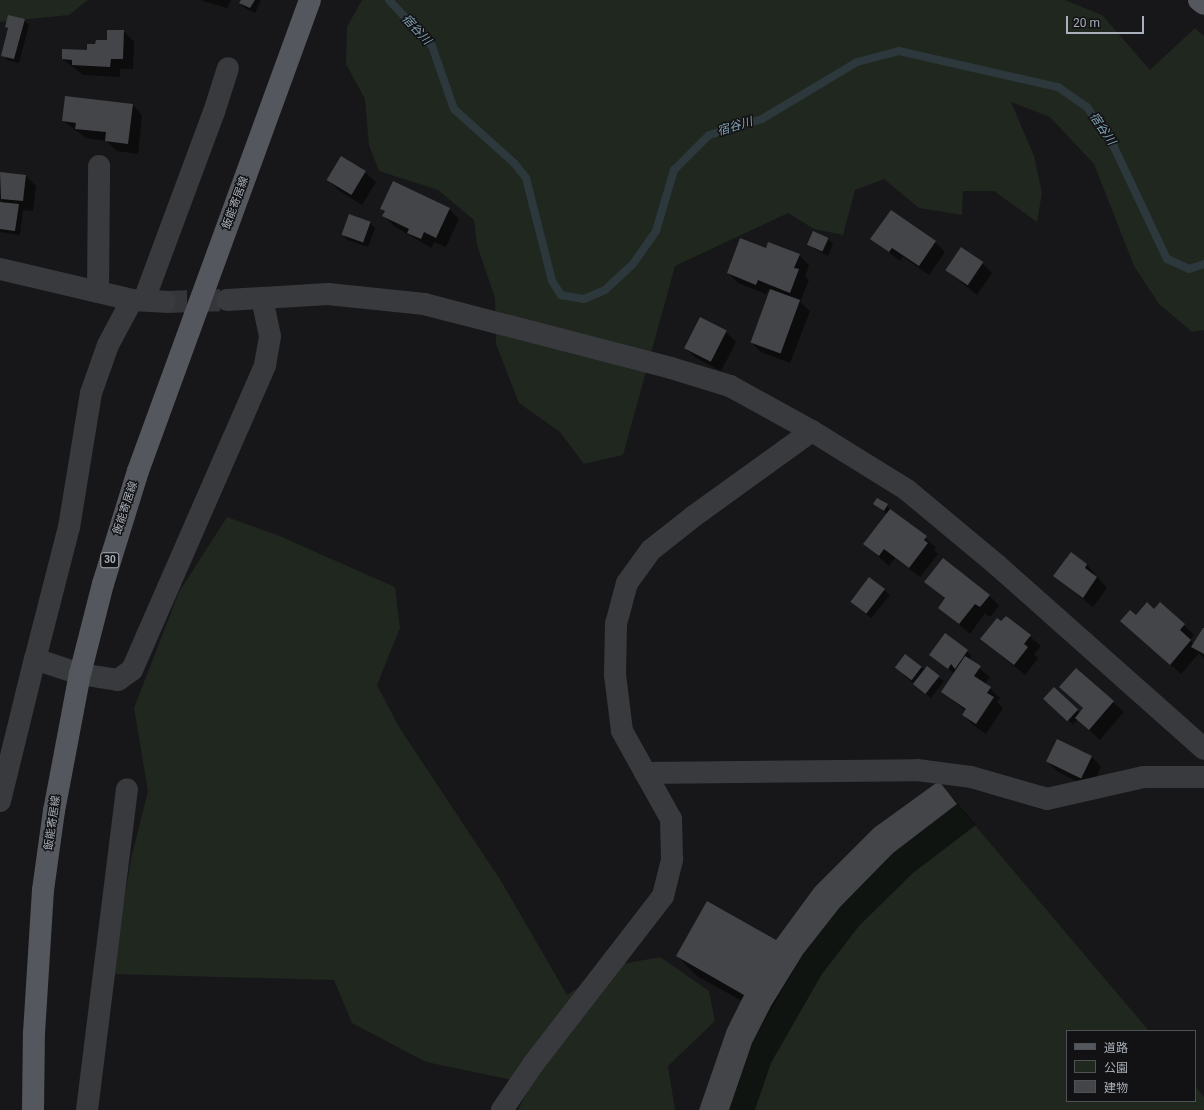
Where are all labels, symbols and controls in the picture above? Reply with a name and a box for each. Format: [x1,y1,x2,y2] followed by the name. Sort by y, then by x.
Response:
[1068,8,1146,34] scale bar
[398,12,434,48] water label: 宿谷川
[1073,16,1100,30] text: 20 m
[1086,110,1118,148] water label: 宿谷川
[716,115,754,139] water label: 宿谷川
[220,175,252,231] street label: 飯能寄居線
[111,480,141,536] street label: 飯能寄居線
[100,552,120,568] road number: 30
[43,795,63,851] street label: 飯能寄居線
[1066,1030,1196,1102] legend
[1104,1041,1128,1055] text: 道路
[1104,1061,1128,1075] text: 公園
[1104,1081,1128,1095] text: 建物

